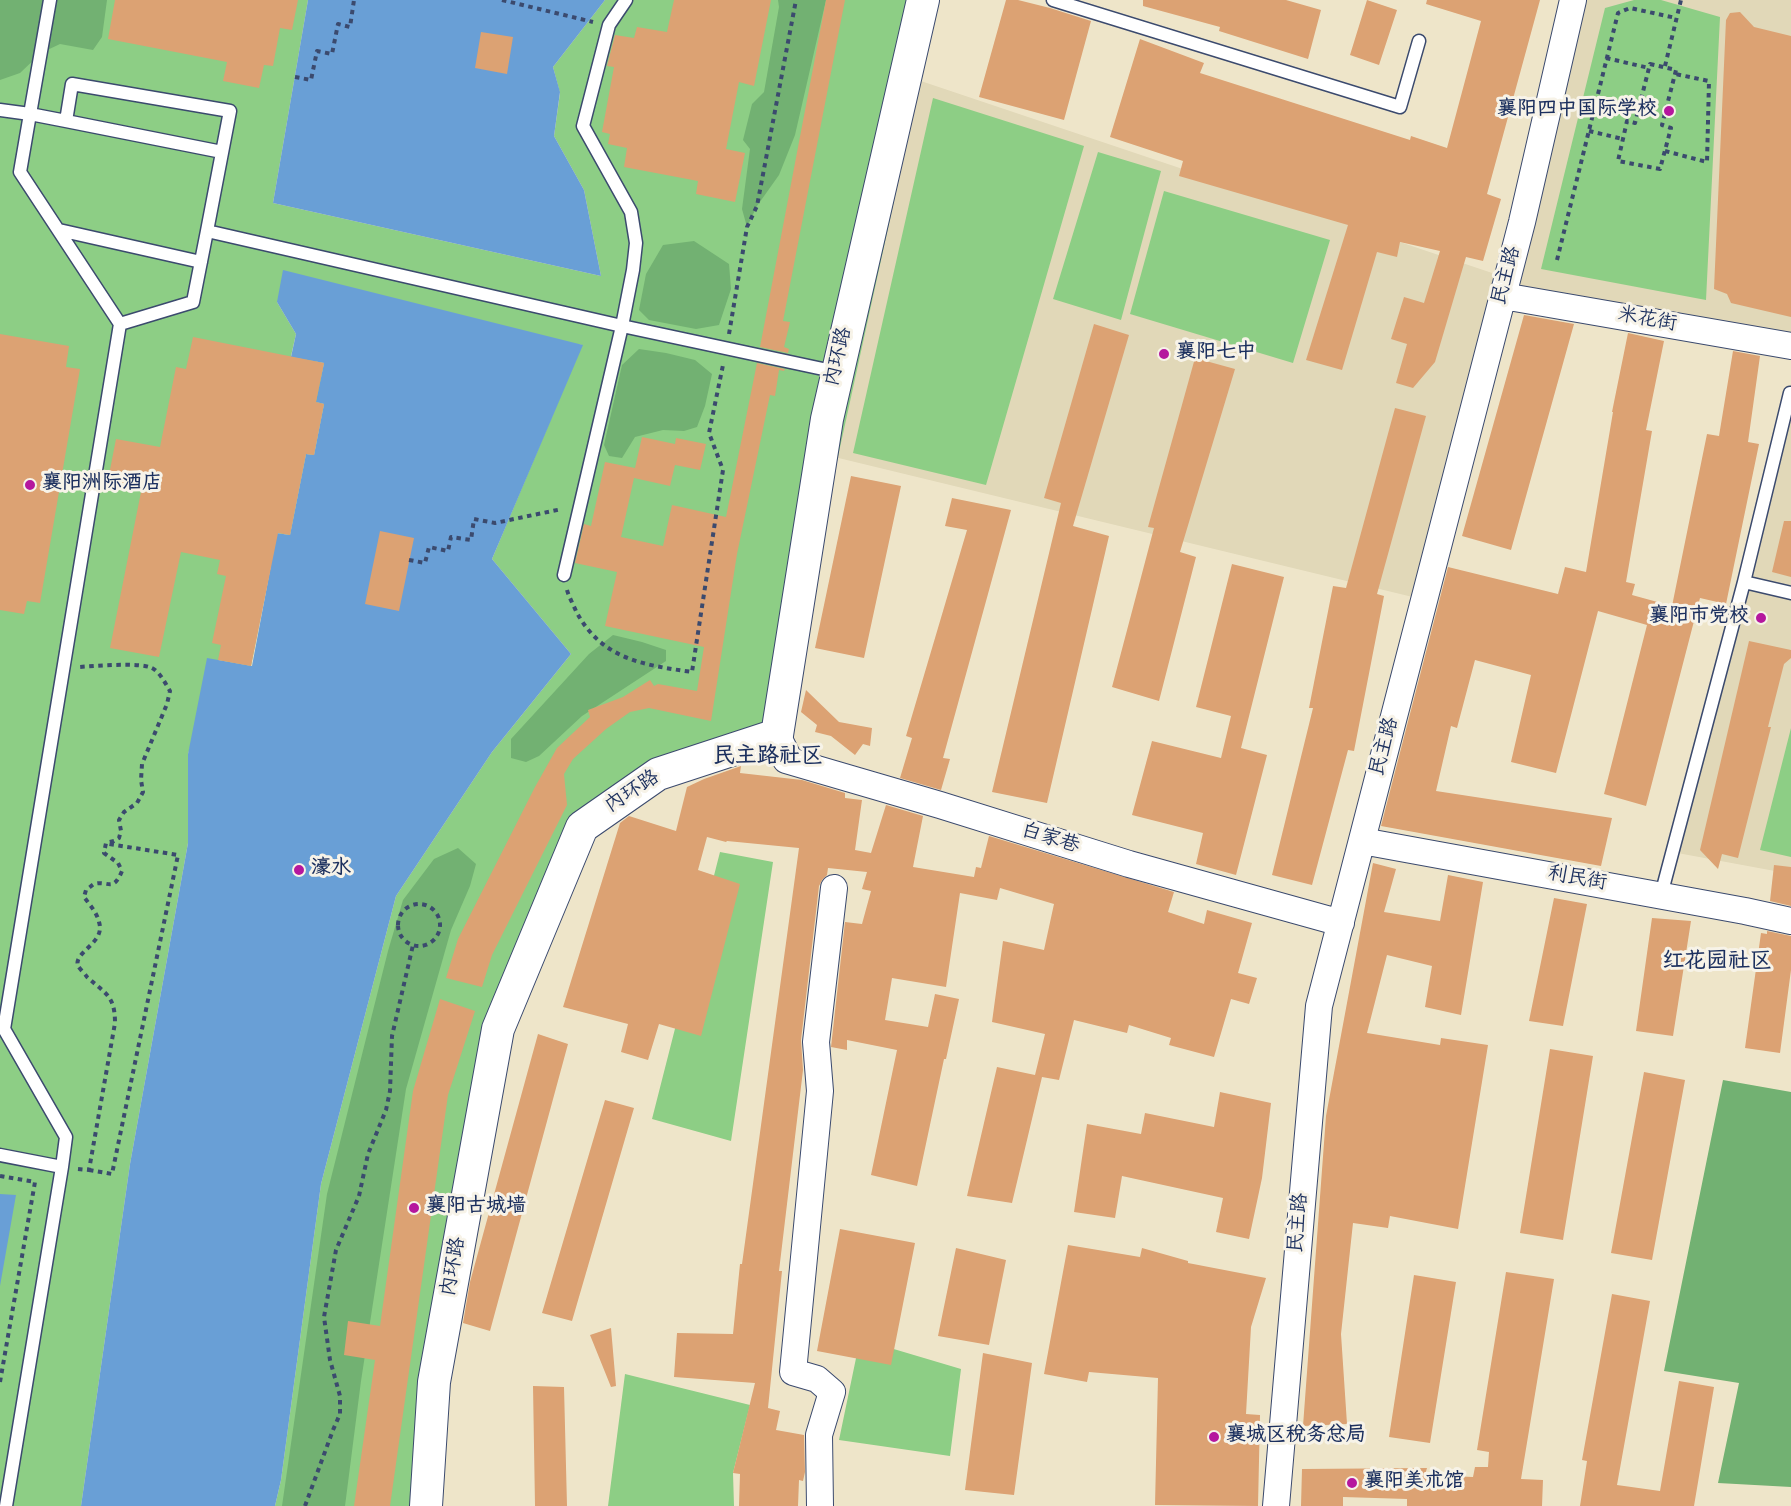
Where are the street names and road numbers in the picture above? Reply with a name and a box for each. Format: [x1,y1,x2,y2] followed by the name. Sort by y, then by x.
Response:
[1489,244,1527,308] street label: 民主路
[1615,304,1679,338] street label: 米花街
[822,325,858,389] street label: 内环路
[1367,715,1405,779] street label: 民主路
[601,767,665,819] street label: 内环路
[1018,820,1082,860] street label: 白家巷
[1545,863,1609,897] street label: 利民街
[1285,1192,1315,1254] street label: 民主路
[438,1235,472,1299] street label: 内环路

